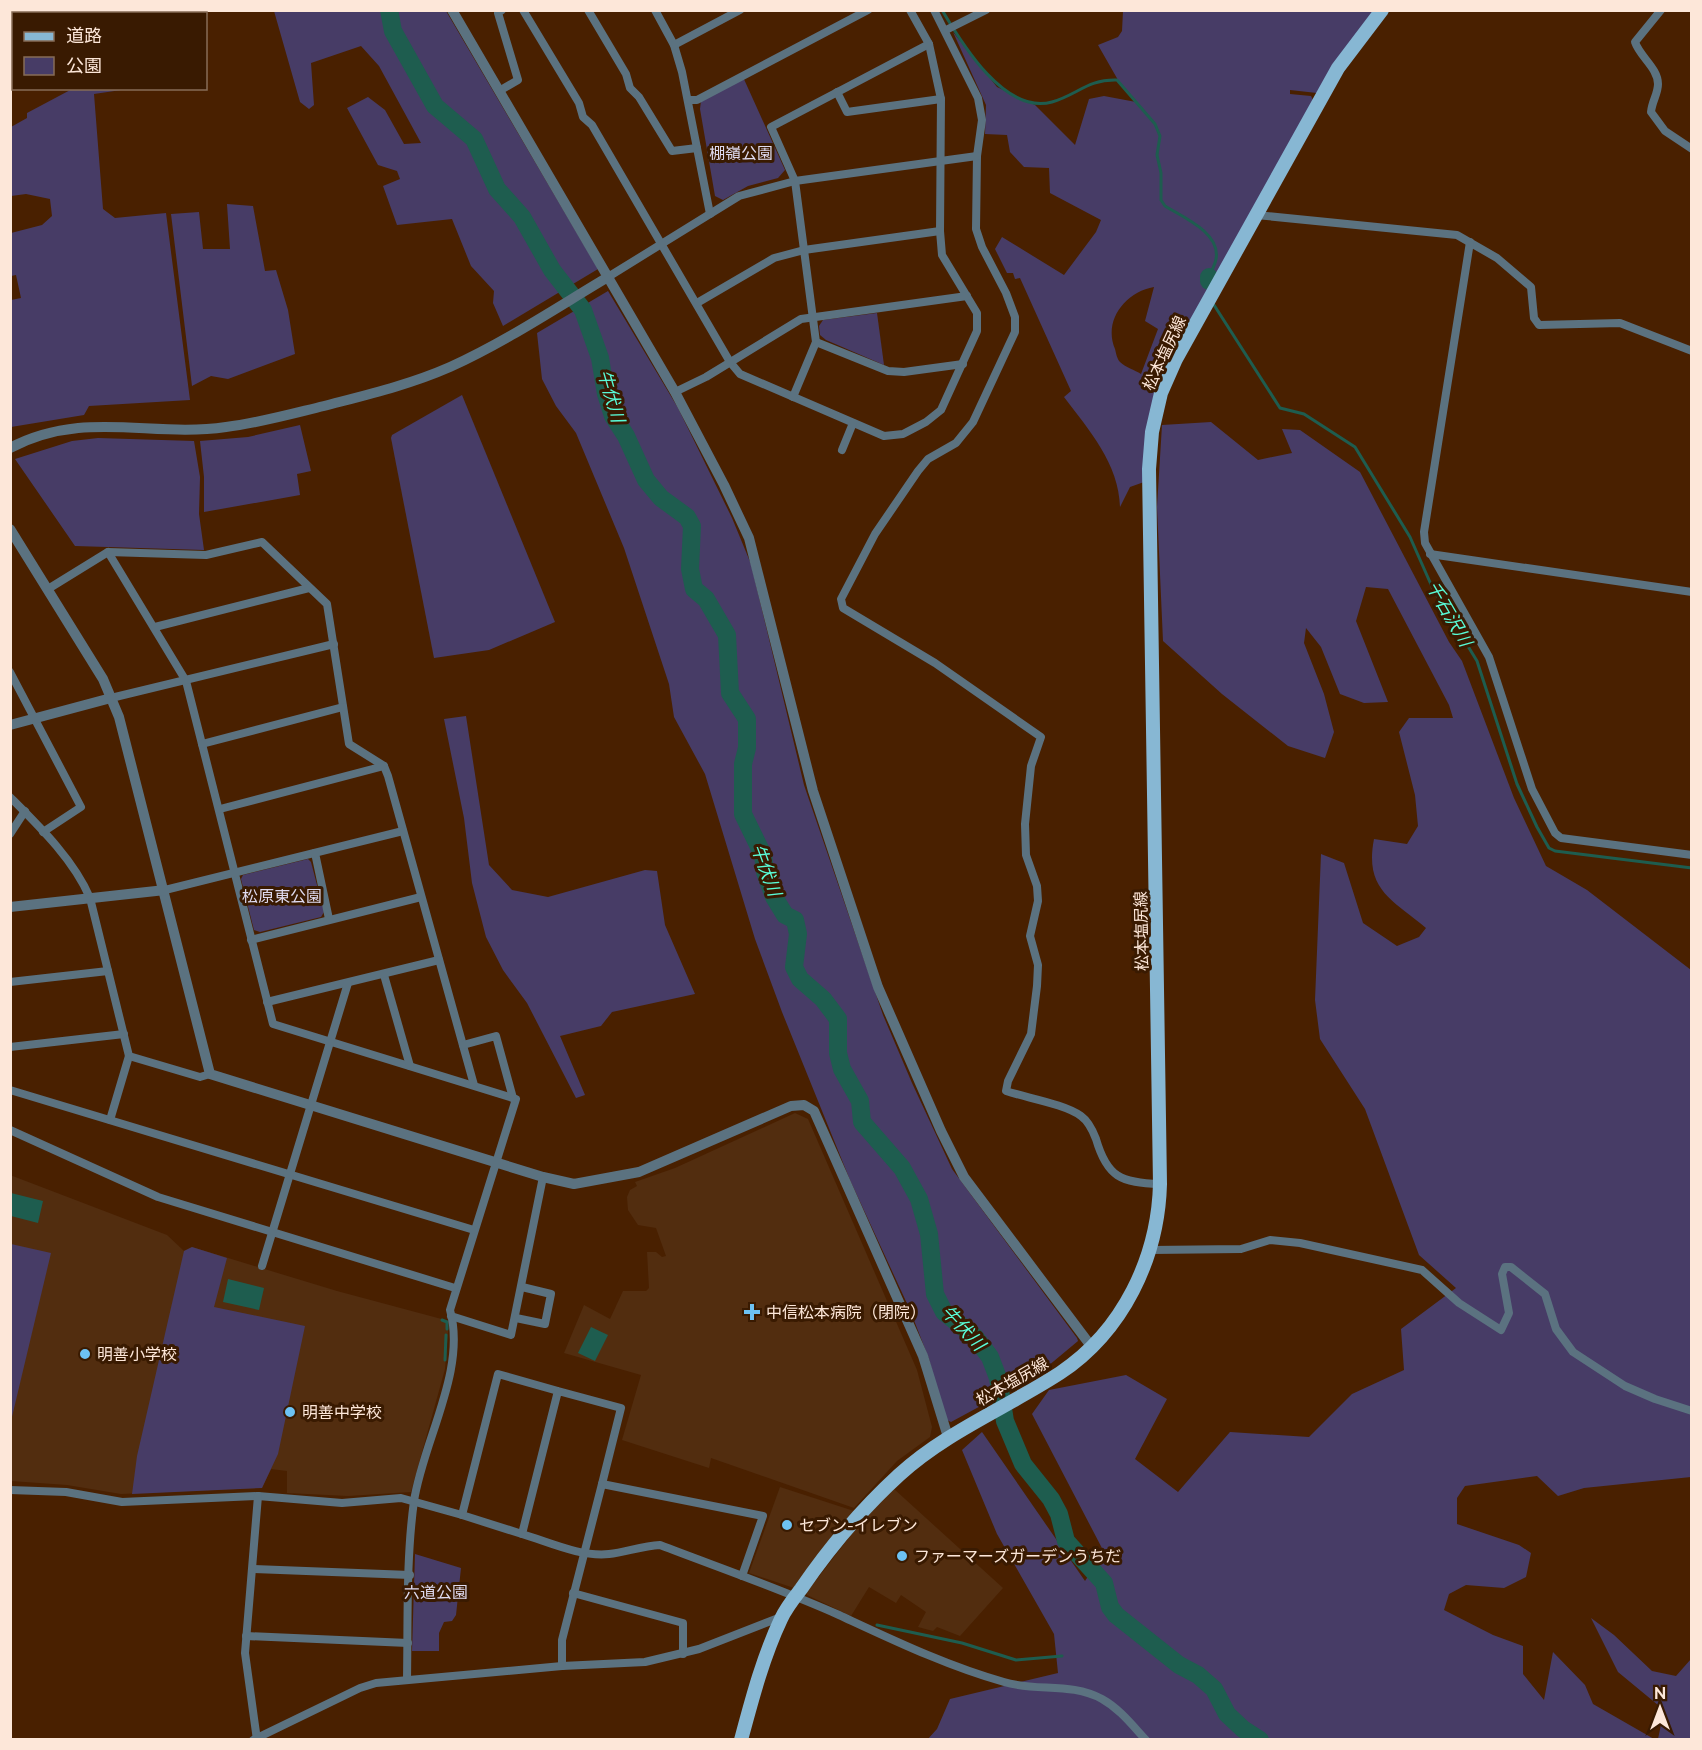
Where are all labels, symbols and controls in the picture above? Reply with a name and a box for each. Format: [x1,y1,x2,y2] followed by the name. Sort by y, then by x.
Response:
[12,12,207,90] legend
[66,25,102,46] text: 道路
[66,55,102,76] text: 公園
[709,144,773,163] park label: 棚嶺公園
[1139,313,1190,393] street label: 松本塩尻線
[594,367,630,427] water label: 牛伏川
[1422,577,1478,652] water label: 千石沢川
[747,841,786,901] water label: 牛伏川
[242,887,322,906] park label: 松原東公園
[1131,891,1152,971] street label: 松本塩尻線
[937,1301,991,1356] water label: 牛伏川
[743,1303,761,1321] marker: 中信松本病院（閉院）
[766,1303,926,1322] place label: 中信松本病院（閉院）
[97,1345,177,1364] place label: 明善小学校
[78,1347,92,1361] marker: 明善小学校
[973,1353,1052,1410] street label: 松本塩尻線
[302,1403,382,1422] place label: 明善中学校
[283,1405,297,1419] marker: 明善中学校
[799,1516,918,1535] place label: セブン-イレブン
[780,1518,794,1532] marker: セブン-イレブン
[914,1547,1121,1566] place label: ファーマーズガーデンうちだ
[895,1549,909,1563] marker: ファーマーズガーデンうちだ
[404,1583,468,1602] park label: 六道公園
[1630,1678,1690,1738] north arrow
[1654,1684,1666,1703] text: N

